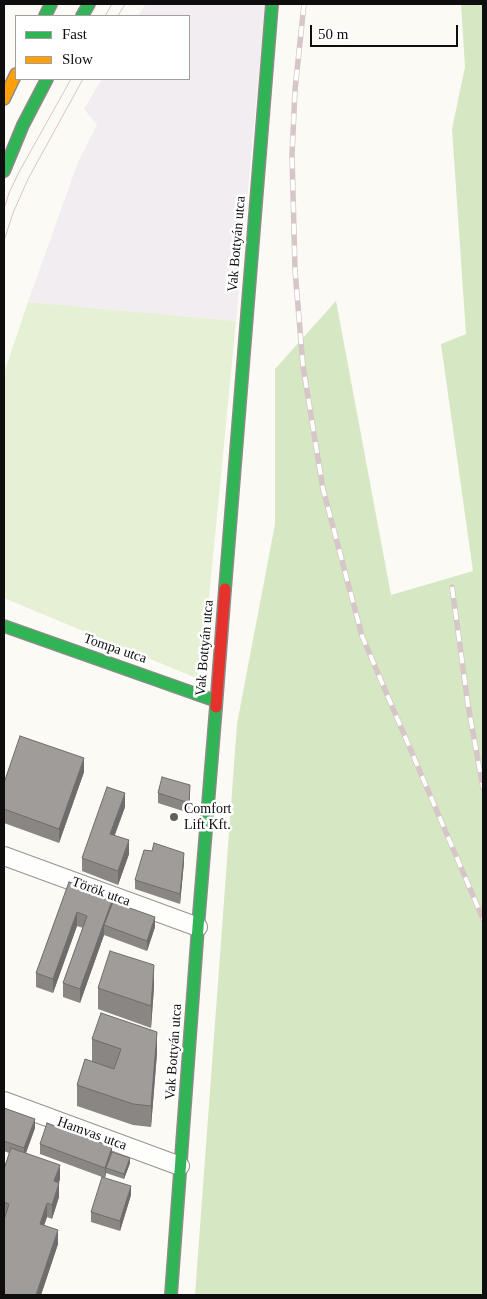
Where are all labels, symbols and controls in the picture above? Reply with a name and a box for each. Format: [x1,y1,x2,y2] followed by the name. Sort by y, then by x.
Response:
[15,15,190,80] legend
[312,15,460,47] scale bar
[62,26,87,42] text: Fast
[318,26,348,42] text: 50 m
[62,51,93,67] text: Slow
[224,195,250,293] street label: Vak Bottyán utca
[192,599,218,697] street label: Vak Bottyán utca
[81,630,149,668] street label: Tompa utca
[184,801,231,834] place label: Comfort Lift Kft.
[168,811,180,823] marker: Comfort Lift Kft.
[69,874,133,910] street label: Török utca
[162,1003,186,1101] street label: Vak Bottyán utca
[55,1114,129,1154] street label: Hamvas utca

